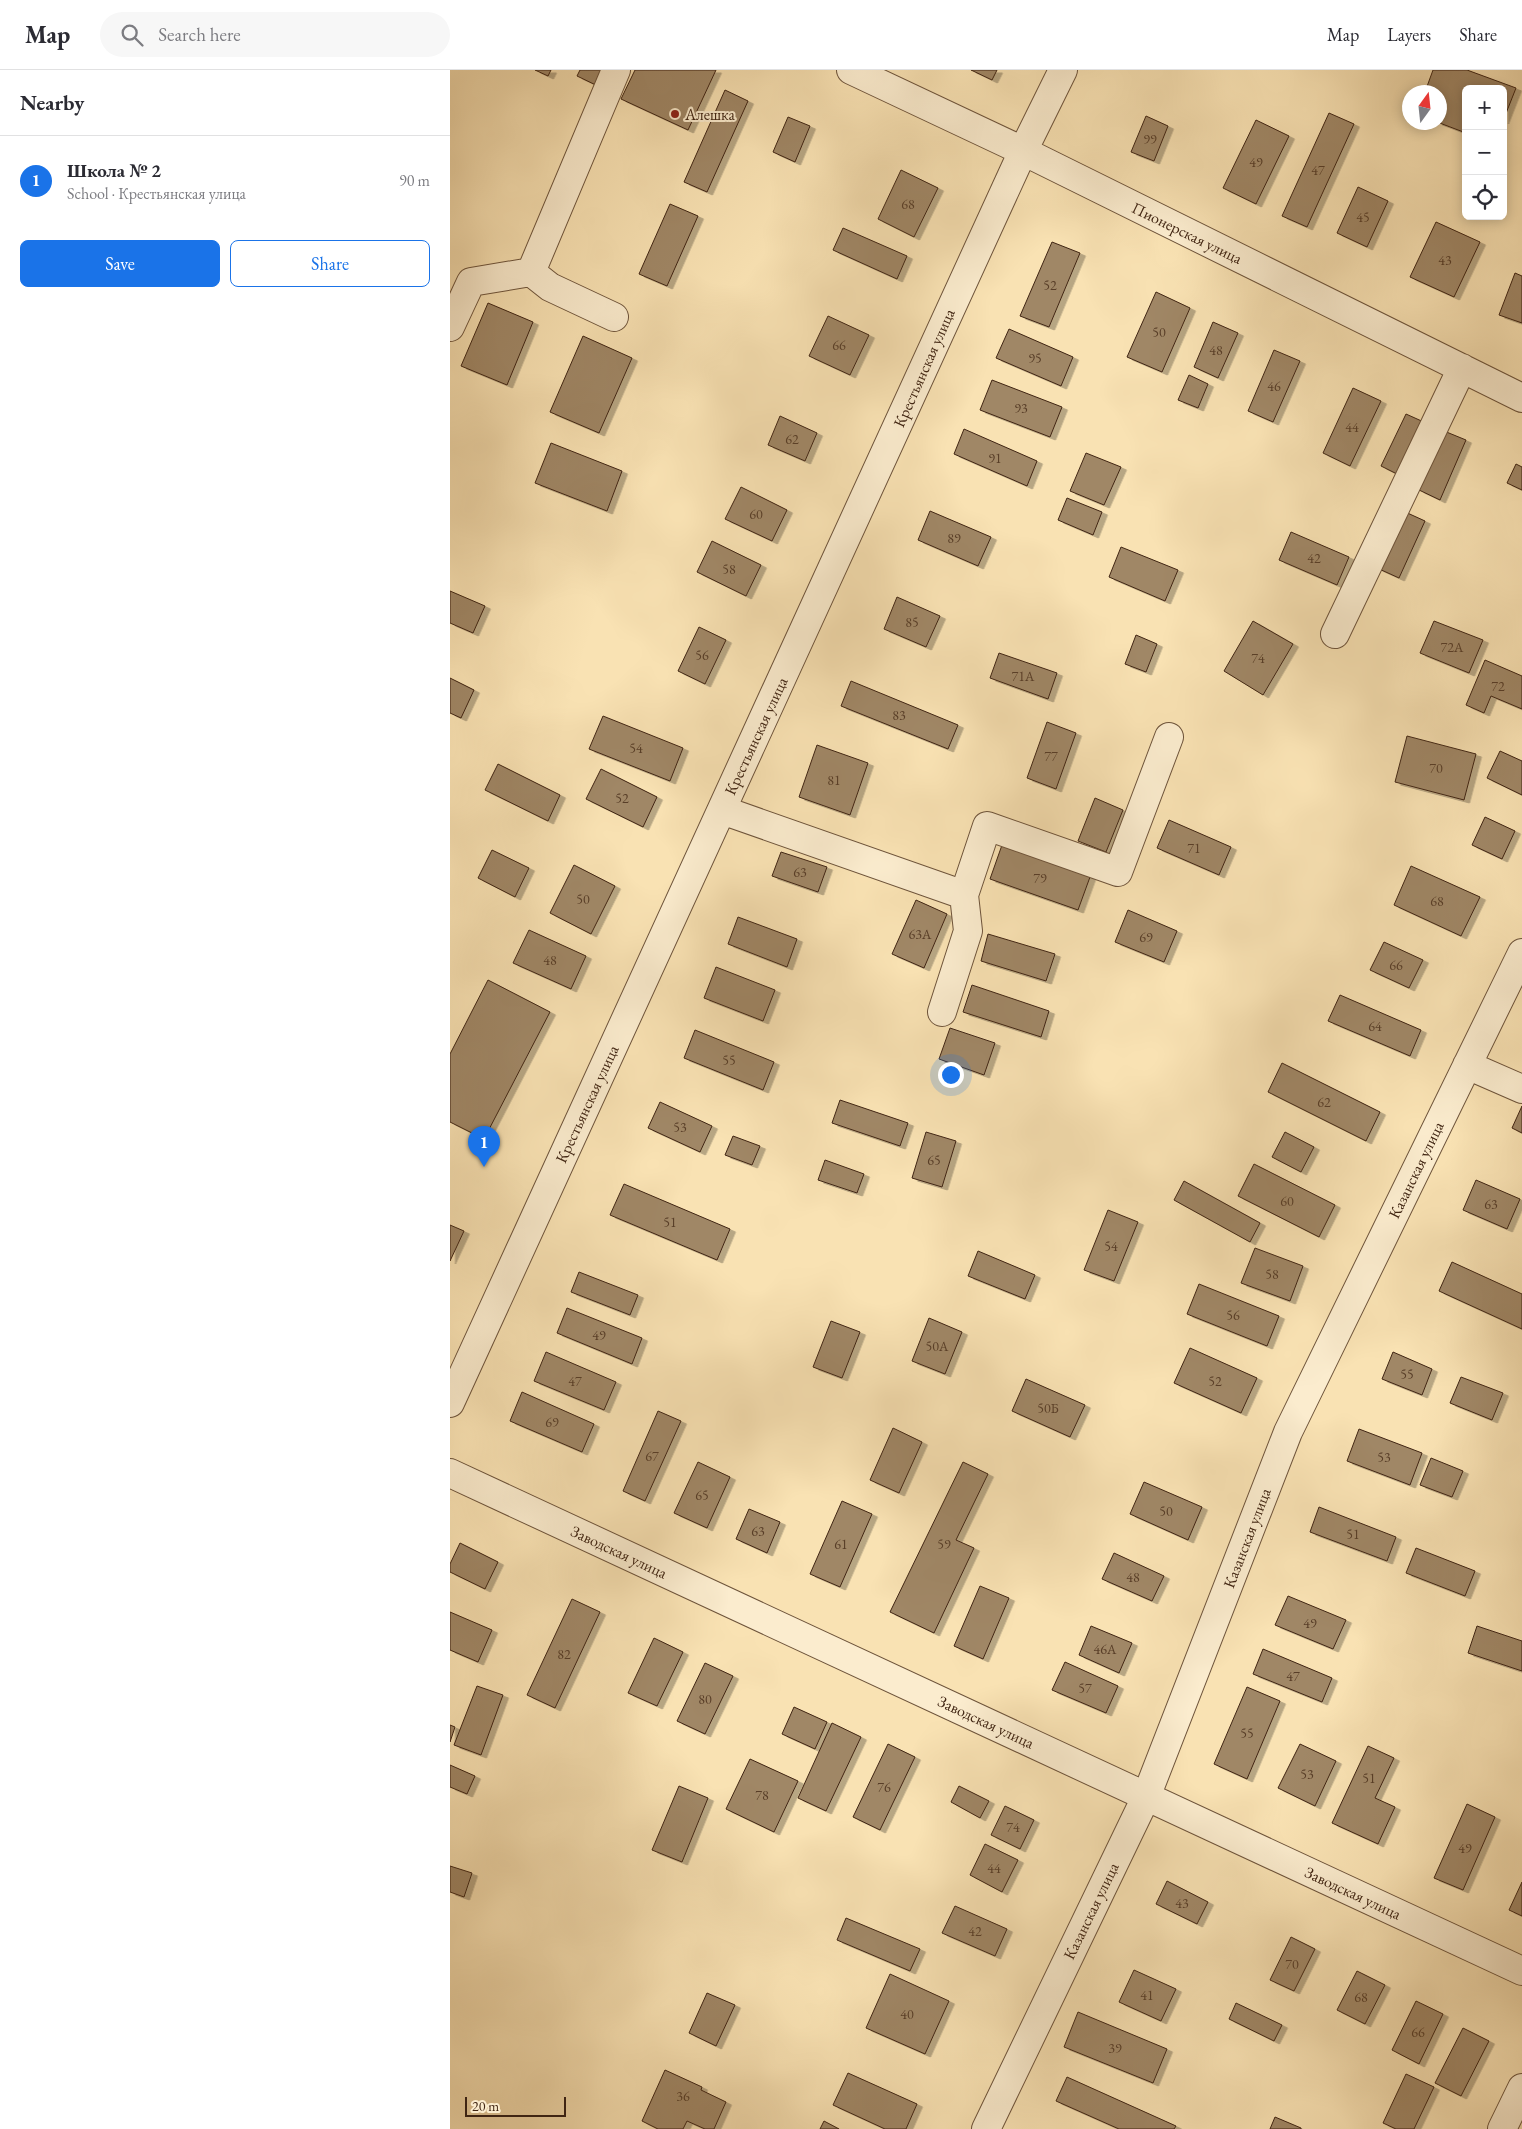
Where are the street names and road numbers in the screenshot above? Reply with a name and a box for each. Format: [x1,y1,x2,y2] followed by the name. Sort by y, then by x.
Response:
[1128,197,1246,269] street label: Пионерская улица
[888,305,960,431] street label: Крестьянская улица
[719,673,793,798] street label: Крестьянская улица
[550,1041,624,1166] street label: Крестьянская улица
[1383,1117,1449,1222] street label: Казанская улица
[1218,1484,1276,1591] street label: Казанская улица
[567,1521,671,1584] street label: Заводская улица
[934,1691,1038,1754] street label: Заводская улица
[1058,1858,1124,1963] street label: Казанская улица
[1301,1862,1405,1925] street label: Заводская улица

